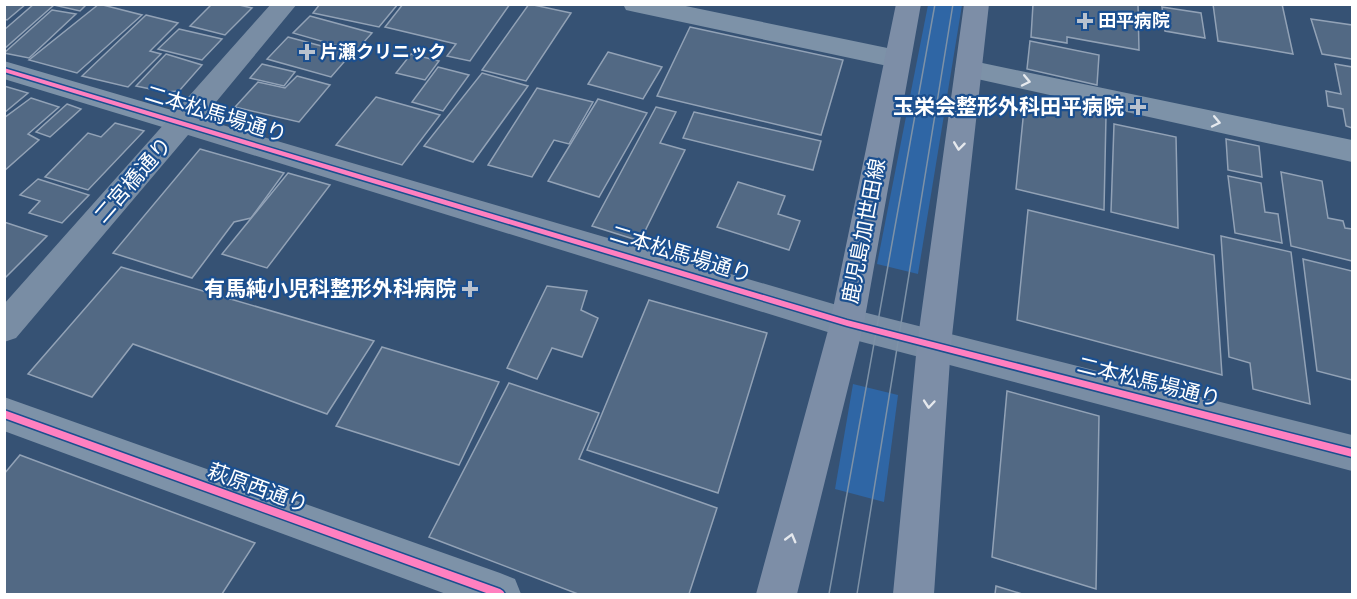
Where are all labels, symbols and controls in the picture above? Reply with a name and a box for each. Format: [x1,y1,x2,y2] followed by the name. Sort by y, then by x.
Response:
[1098,10,1170,31] place label: 田平病院
[1076,12,1094,30] marker: 田平病院
[320,41,446,62] place label: 片瀬クリニック
[298,43,316,61] marker: 片瀬クリニック
[1020,74,1030,87] one-way arrow
[142,81,290,147] street label: 二本松馬場通り
[893,95,1124,119] place label: 玉栄会整形外科田平病院
[1129,98,1147,116] marker: 玉栄会整形外科田平病院
[1211,115,1221,128] one-way arrow
[90,133,176,227] street label: 二宮橋通り
[953,141,966,150] one-way arrow
[838,157,890,305] street label: 鹿児島加世田線
[607,221,755,287] street label: 二本松馬場通り
[204,277,456,301] place label: 有馬純小児科整形外科病院
[461,280,479,298] marker: 有馬純小児科整形外科病院
[1075,353,1223,411] street label: 二本松馬場通り
[923,399,936,408] one-way arrow
[205,459,311,517] street label: 萩原西通り
[784,533,796,544] one-way arrow

